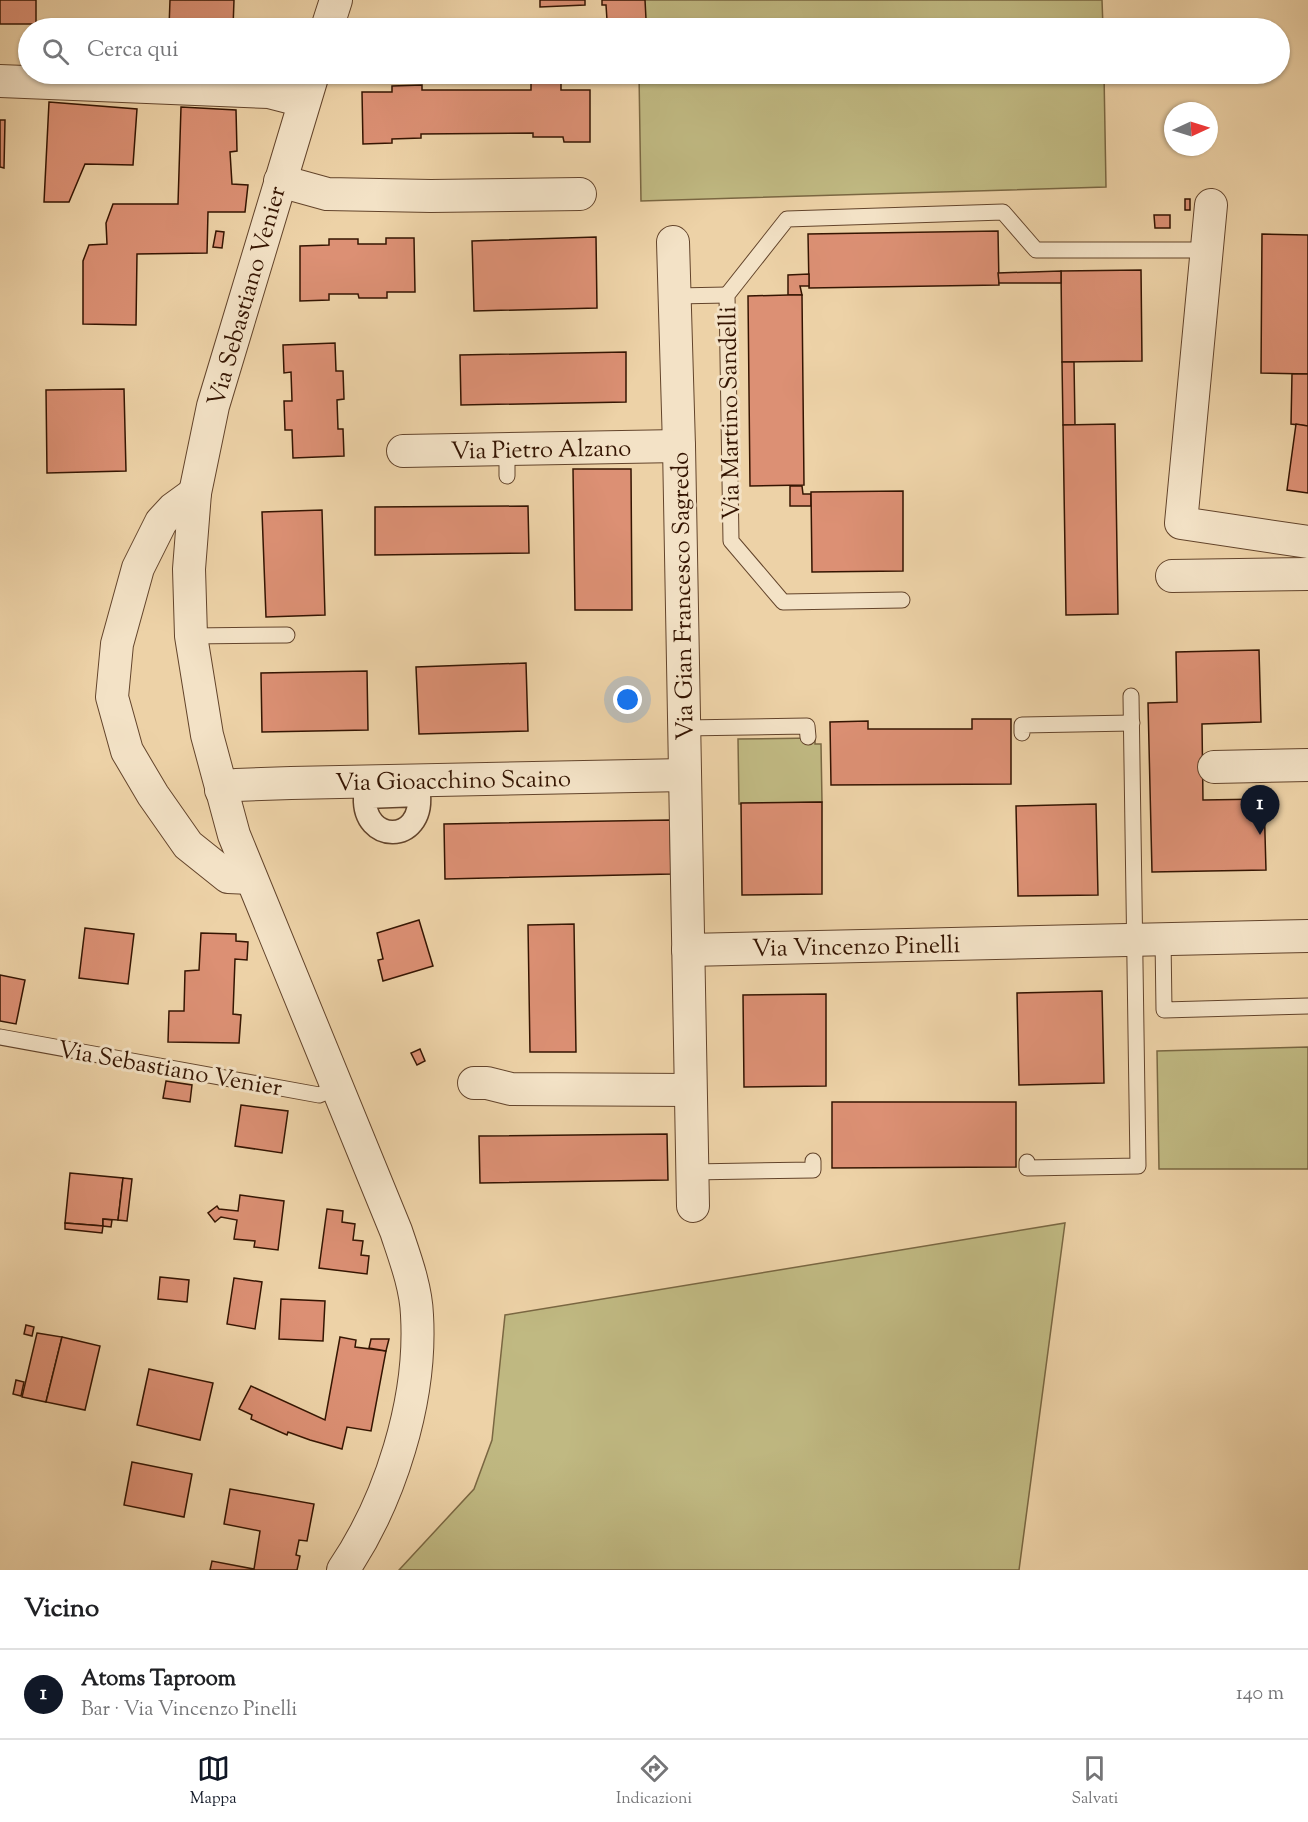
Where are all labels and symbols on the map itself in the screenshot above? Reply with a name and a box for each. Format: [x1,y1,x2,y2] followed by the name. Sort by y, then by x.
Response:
[1164,102,1218,156] north arrow
[200,183,296,411] street label: Via Sebastiano Venier
[712,306,750,520] street label: Via Martino Sandelli
[450,432,632,470] street label: Via Pietro Alzano
[664,451,704,741] street label: Via Gian Francesco Sagredo
[613,685,642,714] your location
[335,763,571,801] street label: Via Gioacchino Scaino
[1240,786,1280,835] pin: 1
[752,929,961,967] street label: Via Vincenzo Pinelli
[55,1033,285,1106] street label: Via Sebastiano Venier

